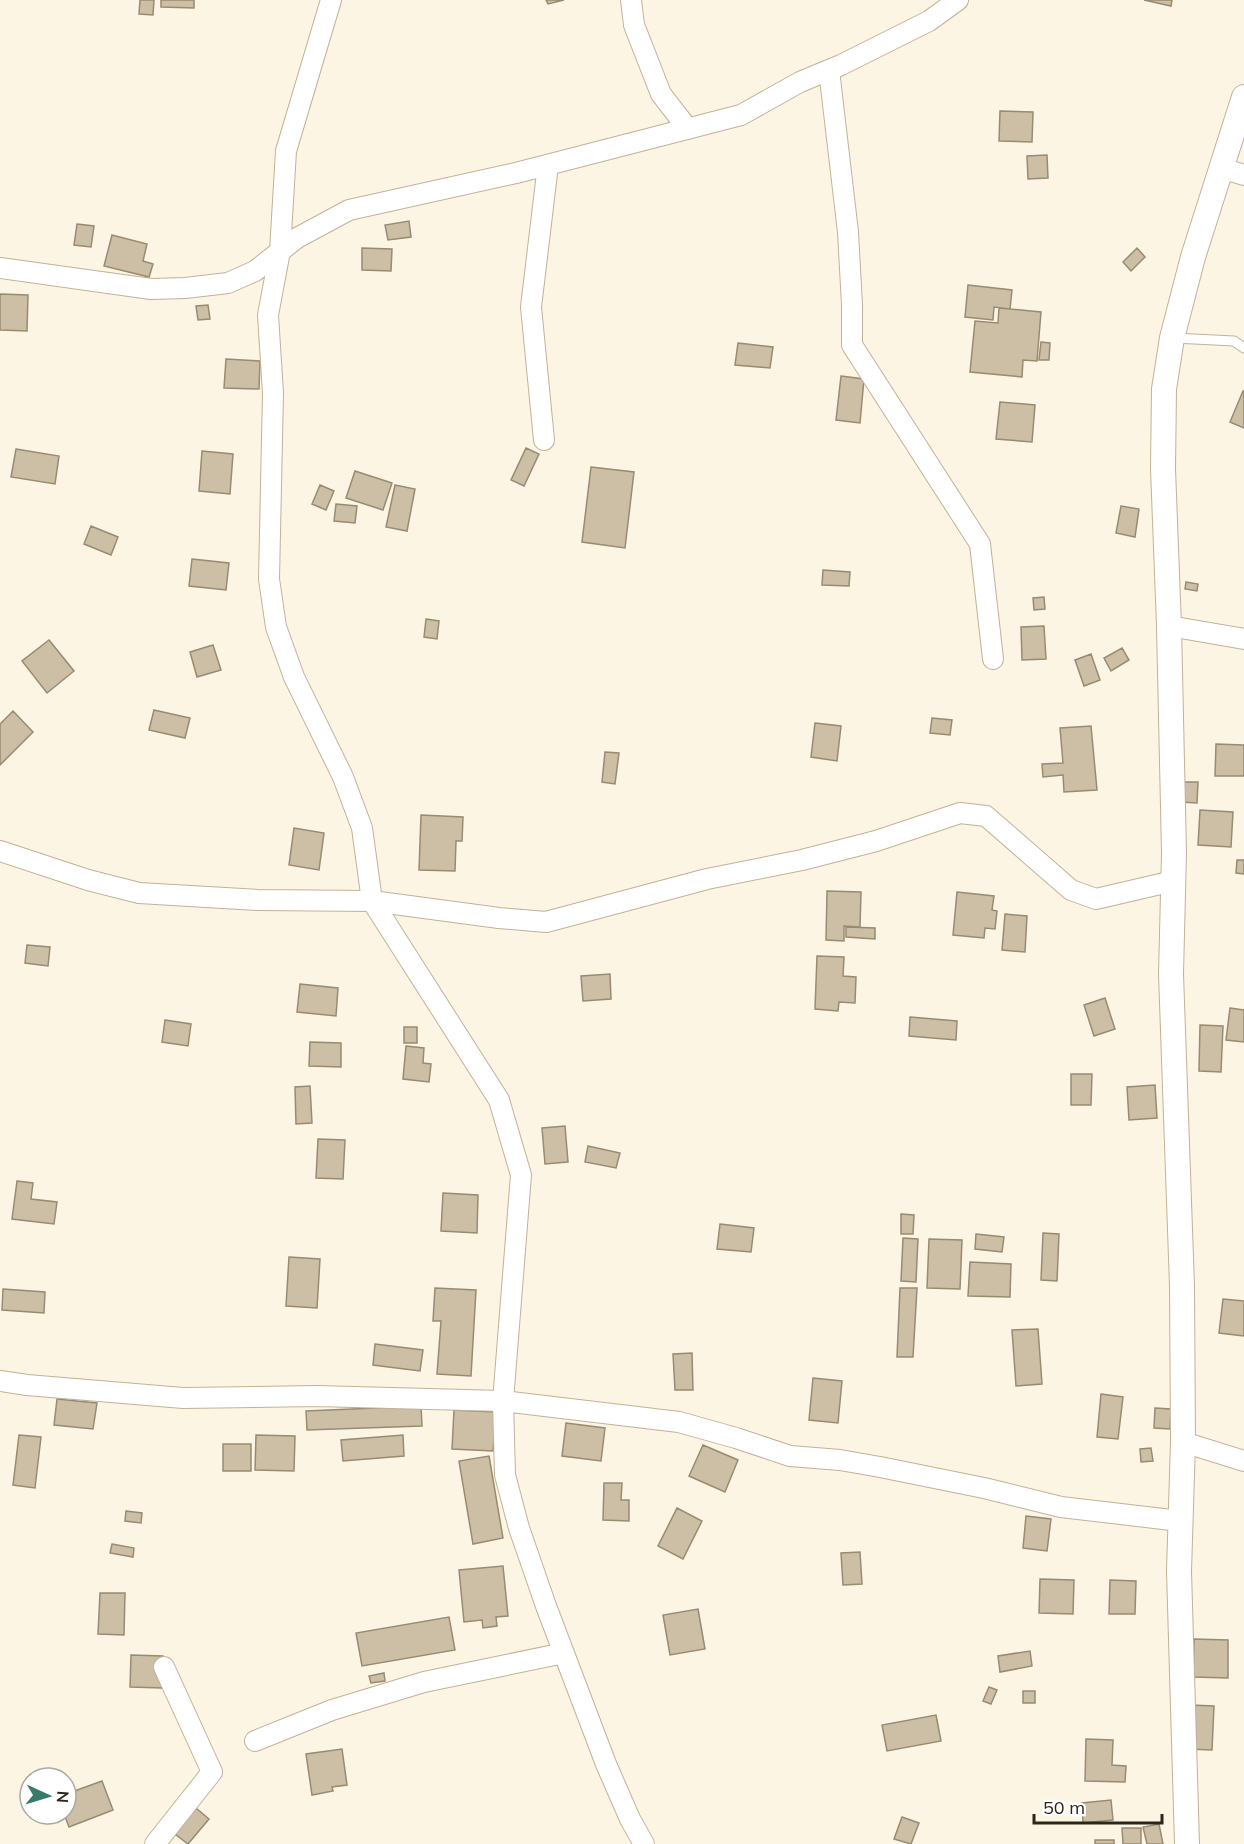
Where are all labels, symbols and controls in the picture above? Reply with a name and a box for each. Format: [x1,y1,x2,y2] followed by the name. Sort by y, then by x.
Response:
[18,1766,78,1826] north arrow
[1034,1787,1162,1825] scale bar
[53,1790,73,1804] text: N
[1043,1796,1085,1819] text: 50 m

